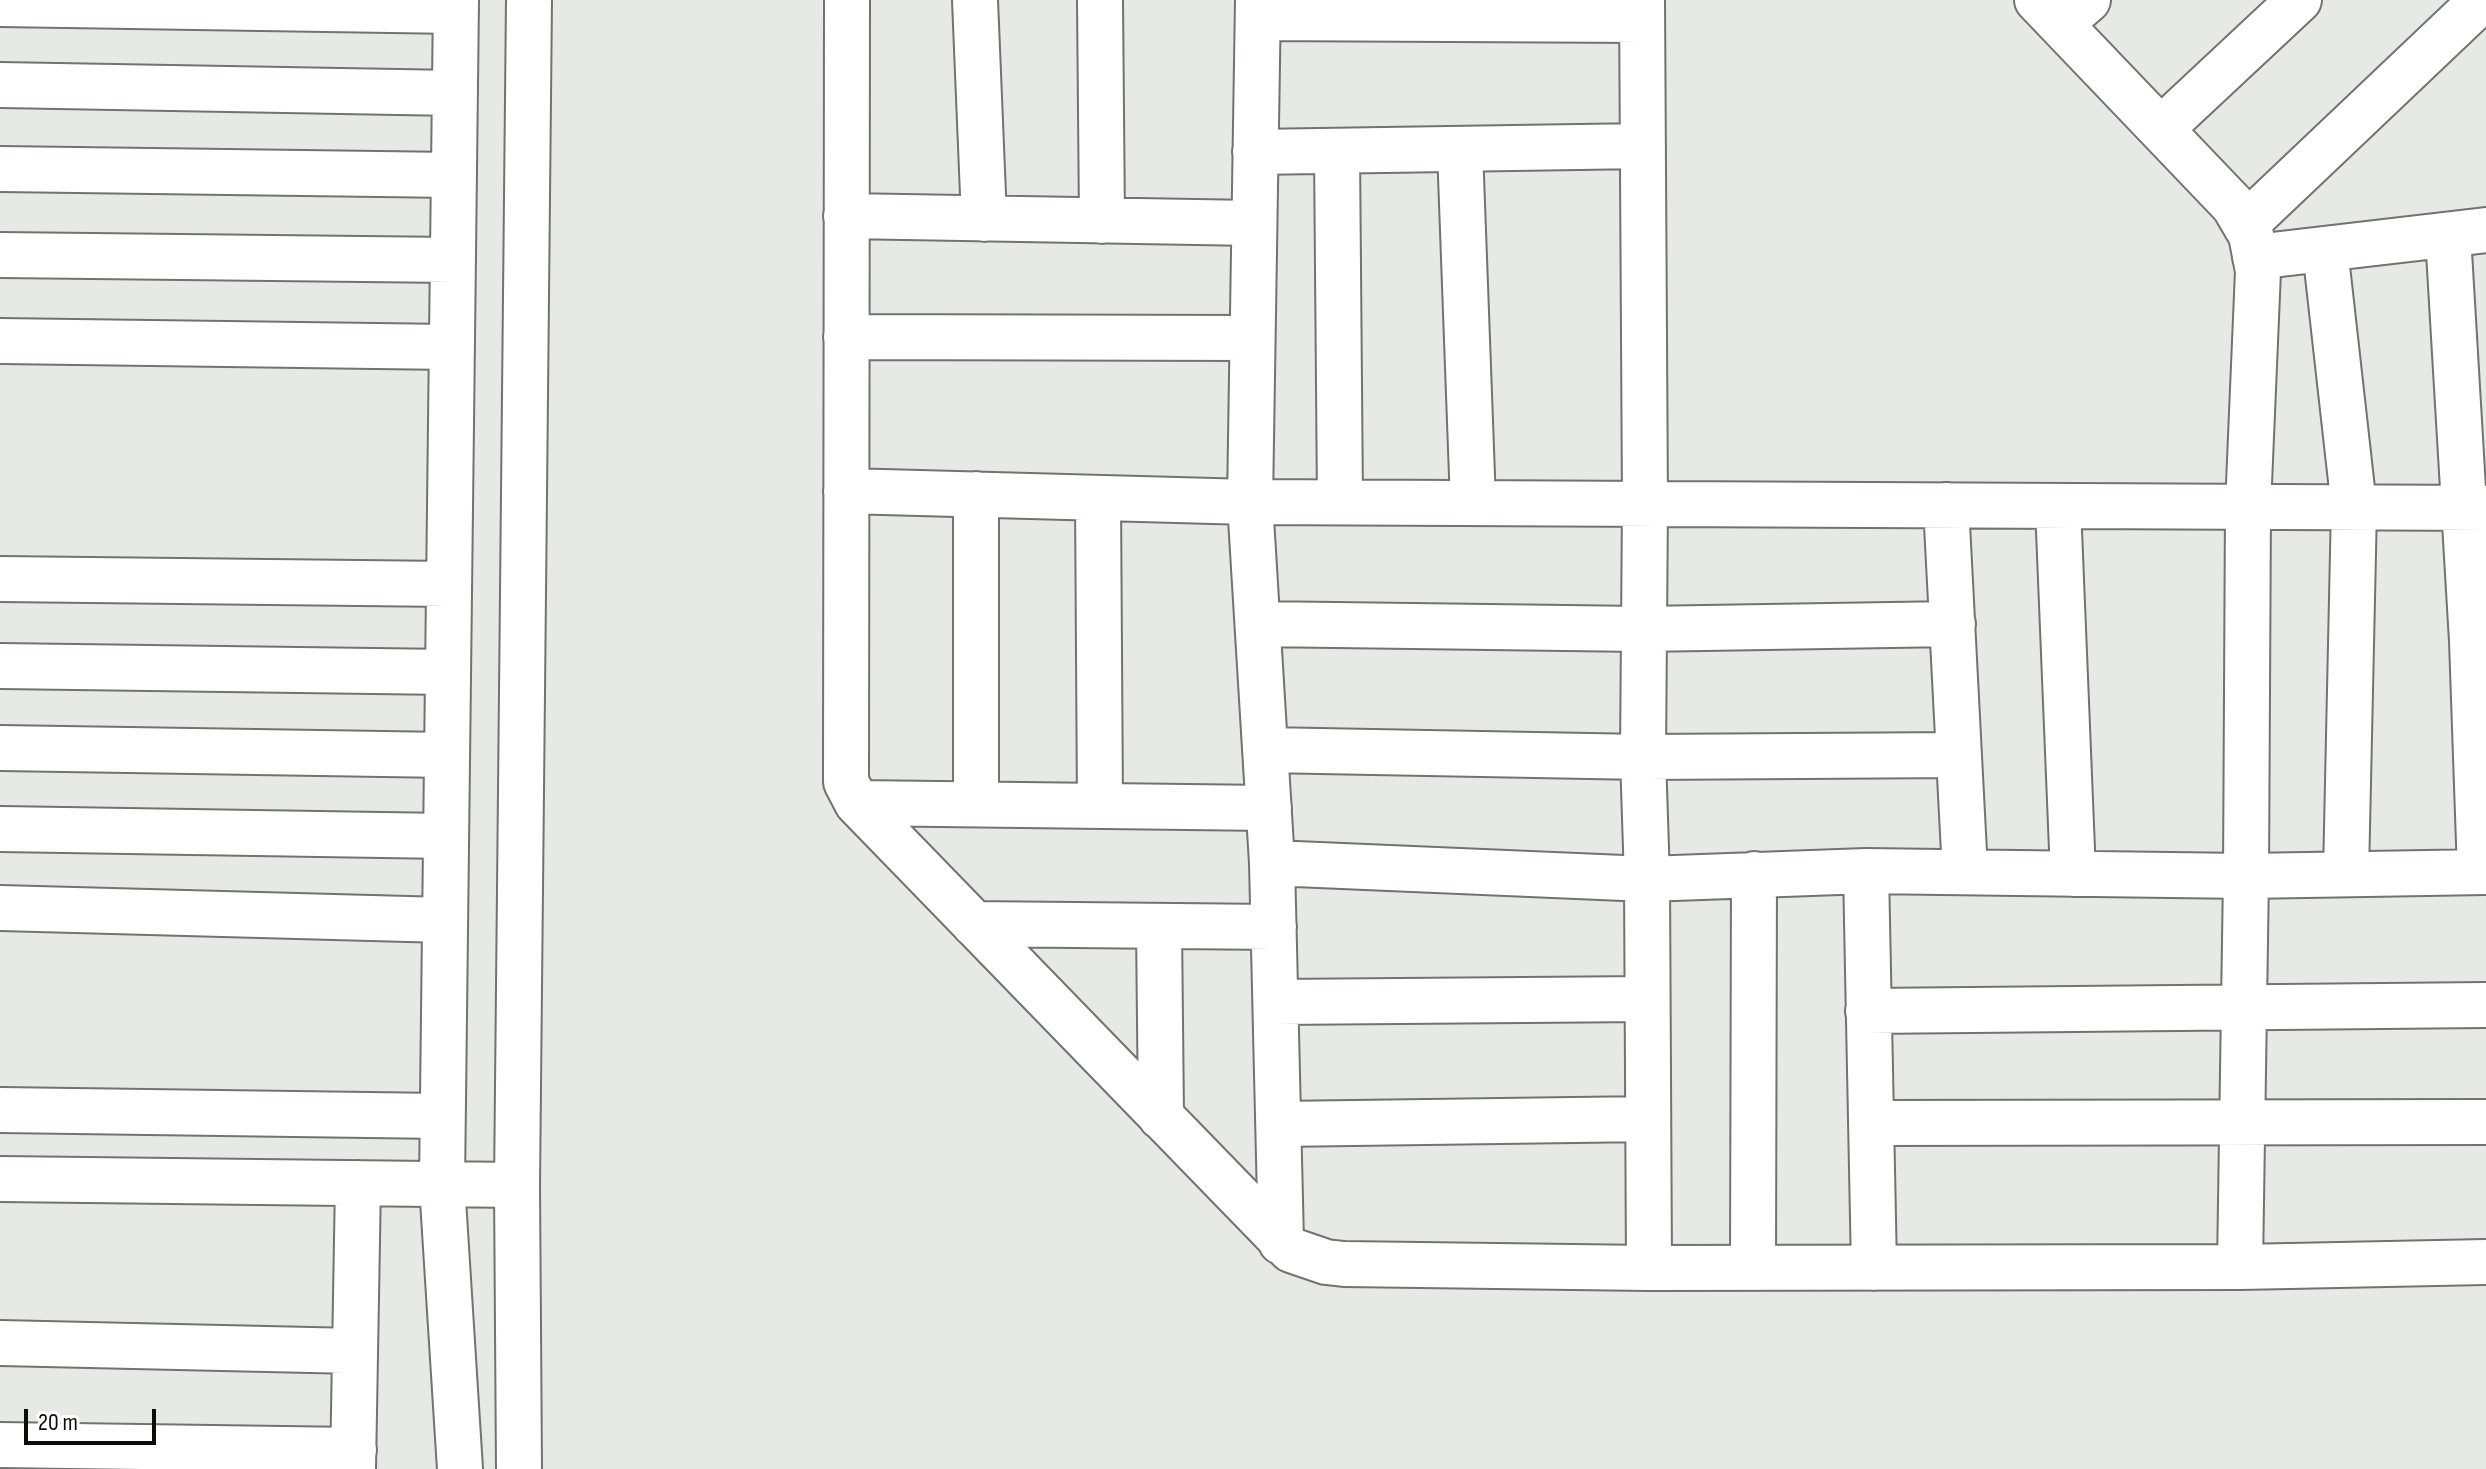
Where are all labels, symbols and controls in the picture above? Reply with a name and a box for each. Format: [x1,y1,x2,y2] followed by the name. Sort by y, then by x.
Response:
[28,1393,160,1443] scale bar
[38,1408,78,1437] text: 20 m

